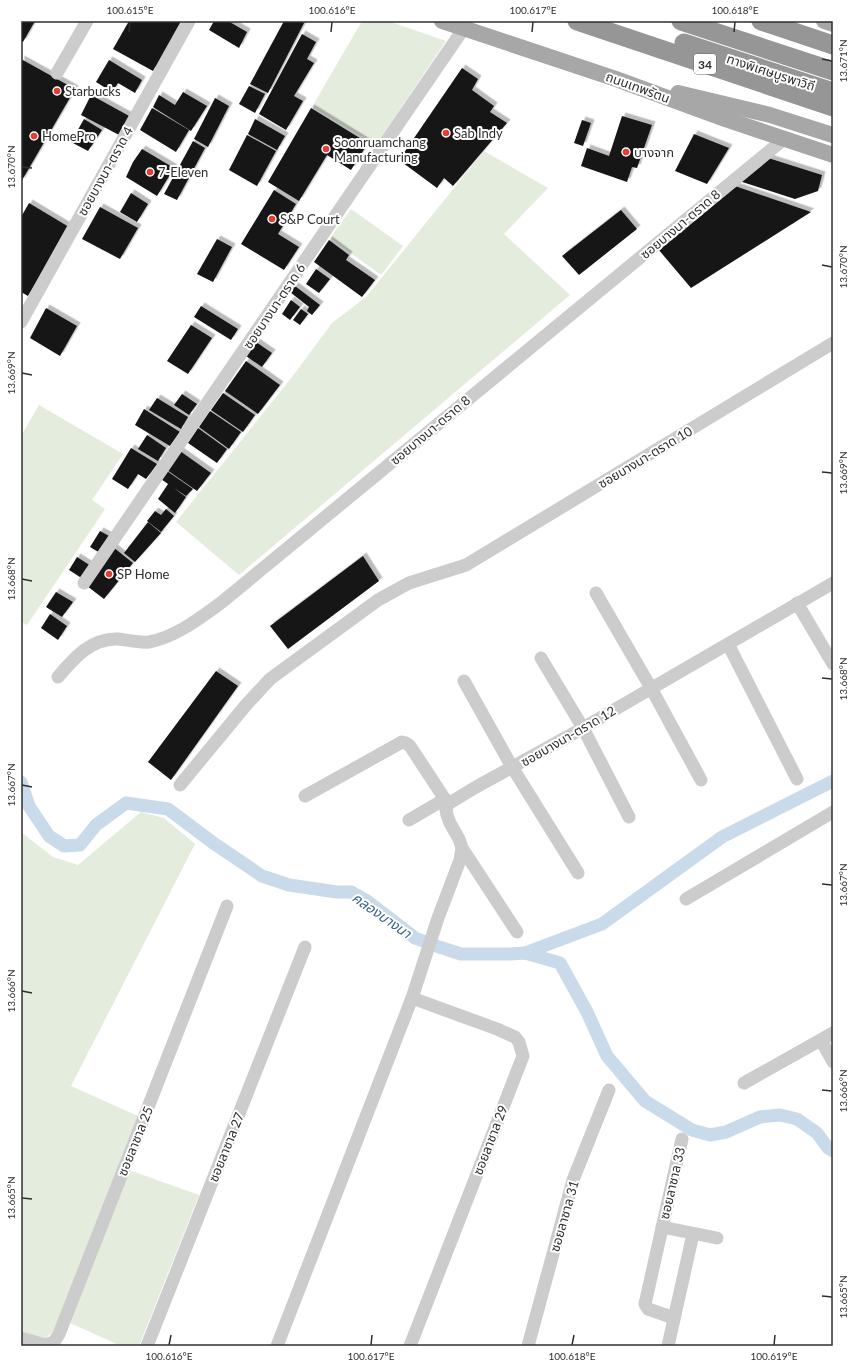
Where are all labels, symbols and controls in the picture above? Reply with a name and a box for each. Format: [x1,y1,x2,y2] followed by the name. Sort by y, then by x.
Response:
[106,4,154,16] text: 100.615°E
[308,4,356,16] text: 100.616°E
[509,4,557,16] text: 100.617°E
[711,4,759,16] text: 100.618°E
[837,39,849,83] text: 13.671°N
[725,50,817,94] street label: ทางพิเศษบูรพาวิถี
[694,54,716,74] road number: 34
[604,68,672,106] street label: ถนนเทพรัตน
[65,83,121,99] place label: Starbucks
[52,86,62,96] marker: Starbucks
[74,123,136,218] street label: ซอยบางนา-ตราด 4
[454,125,503,141] place label: Sab Indy
[42,128,96,144] place label: HomePro
[441,128,451,138] marker: Sab Indy
[29,131,39,141] marker: HomePro
[334,134,426,165] place label: Soonruamchang Manufacturing
[321,144,331,154] marker: Soonruamchang Manufacturing
[634,144,674,160] place label: บางจาก
[5,145,17,189] text: 13.670°N
[621,147,631,157] marker: บางจาก
[158,164,208,180] place label: 7-Eleven
[145,167,155,177] marker: 7-Eleven
[637,186,723,262] street label: ซอยบางนา-ตราด 8
[280,211,340,227] place label: S&P Court
[267,214,277,224] marker: S&P Court
[837,245,849,289] text: 13.670°N
[240,260,308,352] street label: ซอยบางนา-ตราด 6
[5,351,17,395] text: 13.669°N
[387,392,473,468] street label: ซอยบางนา-ตราด 8
[595,422,695,491] street label: ซอยบางนา-ตราด 10
[837,451,849,495] text: 13.669°N
[5,557,17,601] text: 13.668°N
[117,566,170,582] place label: SP Home
[104,569,114,579] marker: SP Home
[837,657,849,701] text: 13.668°N
[518,702,618,770] street label: ซอยบางนา-ตราด 12
[5,763,17,807] text: 13.667°N
[837,863,849,907] text: 13.667°N
[349,889,416,942] water label: คลองบางนา
[5,969,17,1013] text: 13.666°N
[837,1069,849,1113] text: 13.666°N
[469,1103,511,1177] street label: ซอยลาซาล 29
[114,1104,156,1178] street label: ซอยลาซาล 25
[205,1110,247,1184] street label: ซอยลาซาล 27
[656,1145,688,1221] street label: ซอยลาซาล 33
[5,1176,17,1220] text: 13.665°N
[546,1178,582,1254] street label: ซอยลาซาล 31
[837,1275,849,1319] text: 13.665°N
[145,1350,193,1362] text: 100.616°E
[347,1350,395,1362] text: 100.617°E
[548,1350,596,1362] text: 100.618°E
[750,1350,798,1362] text: 100.619°E

